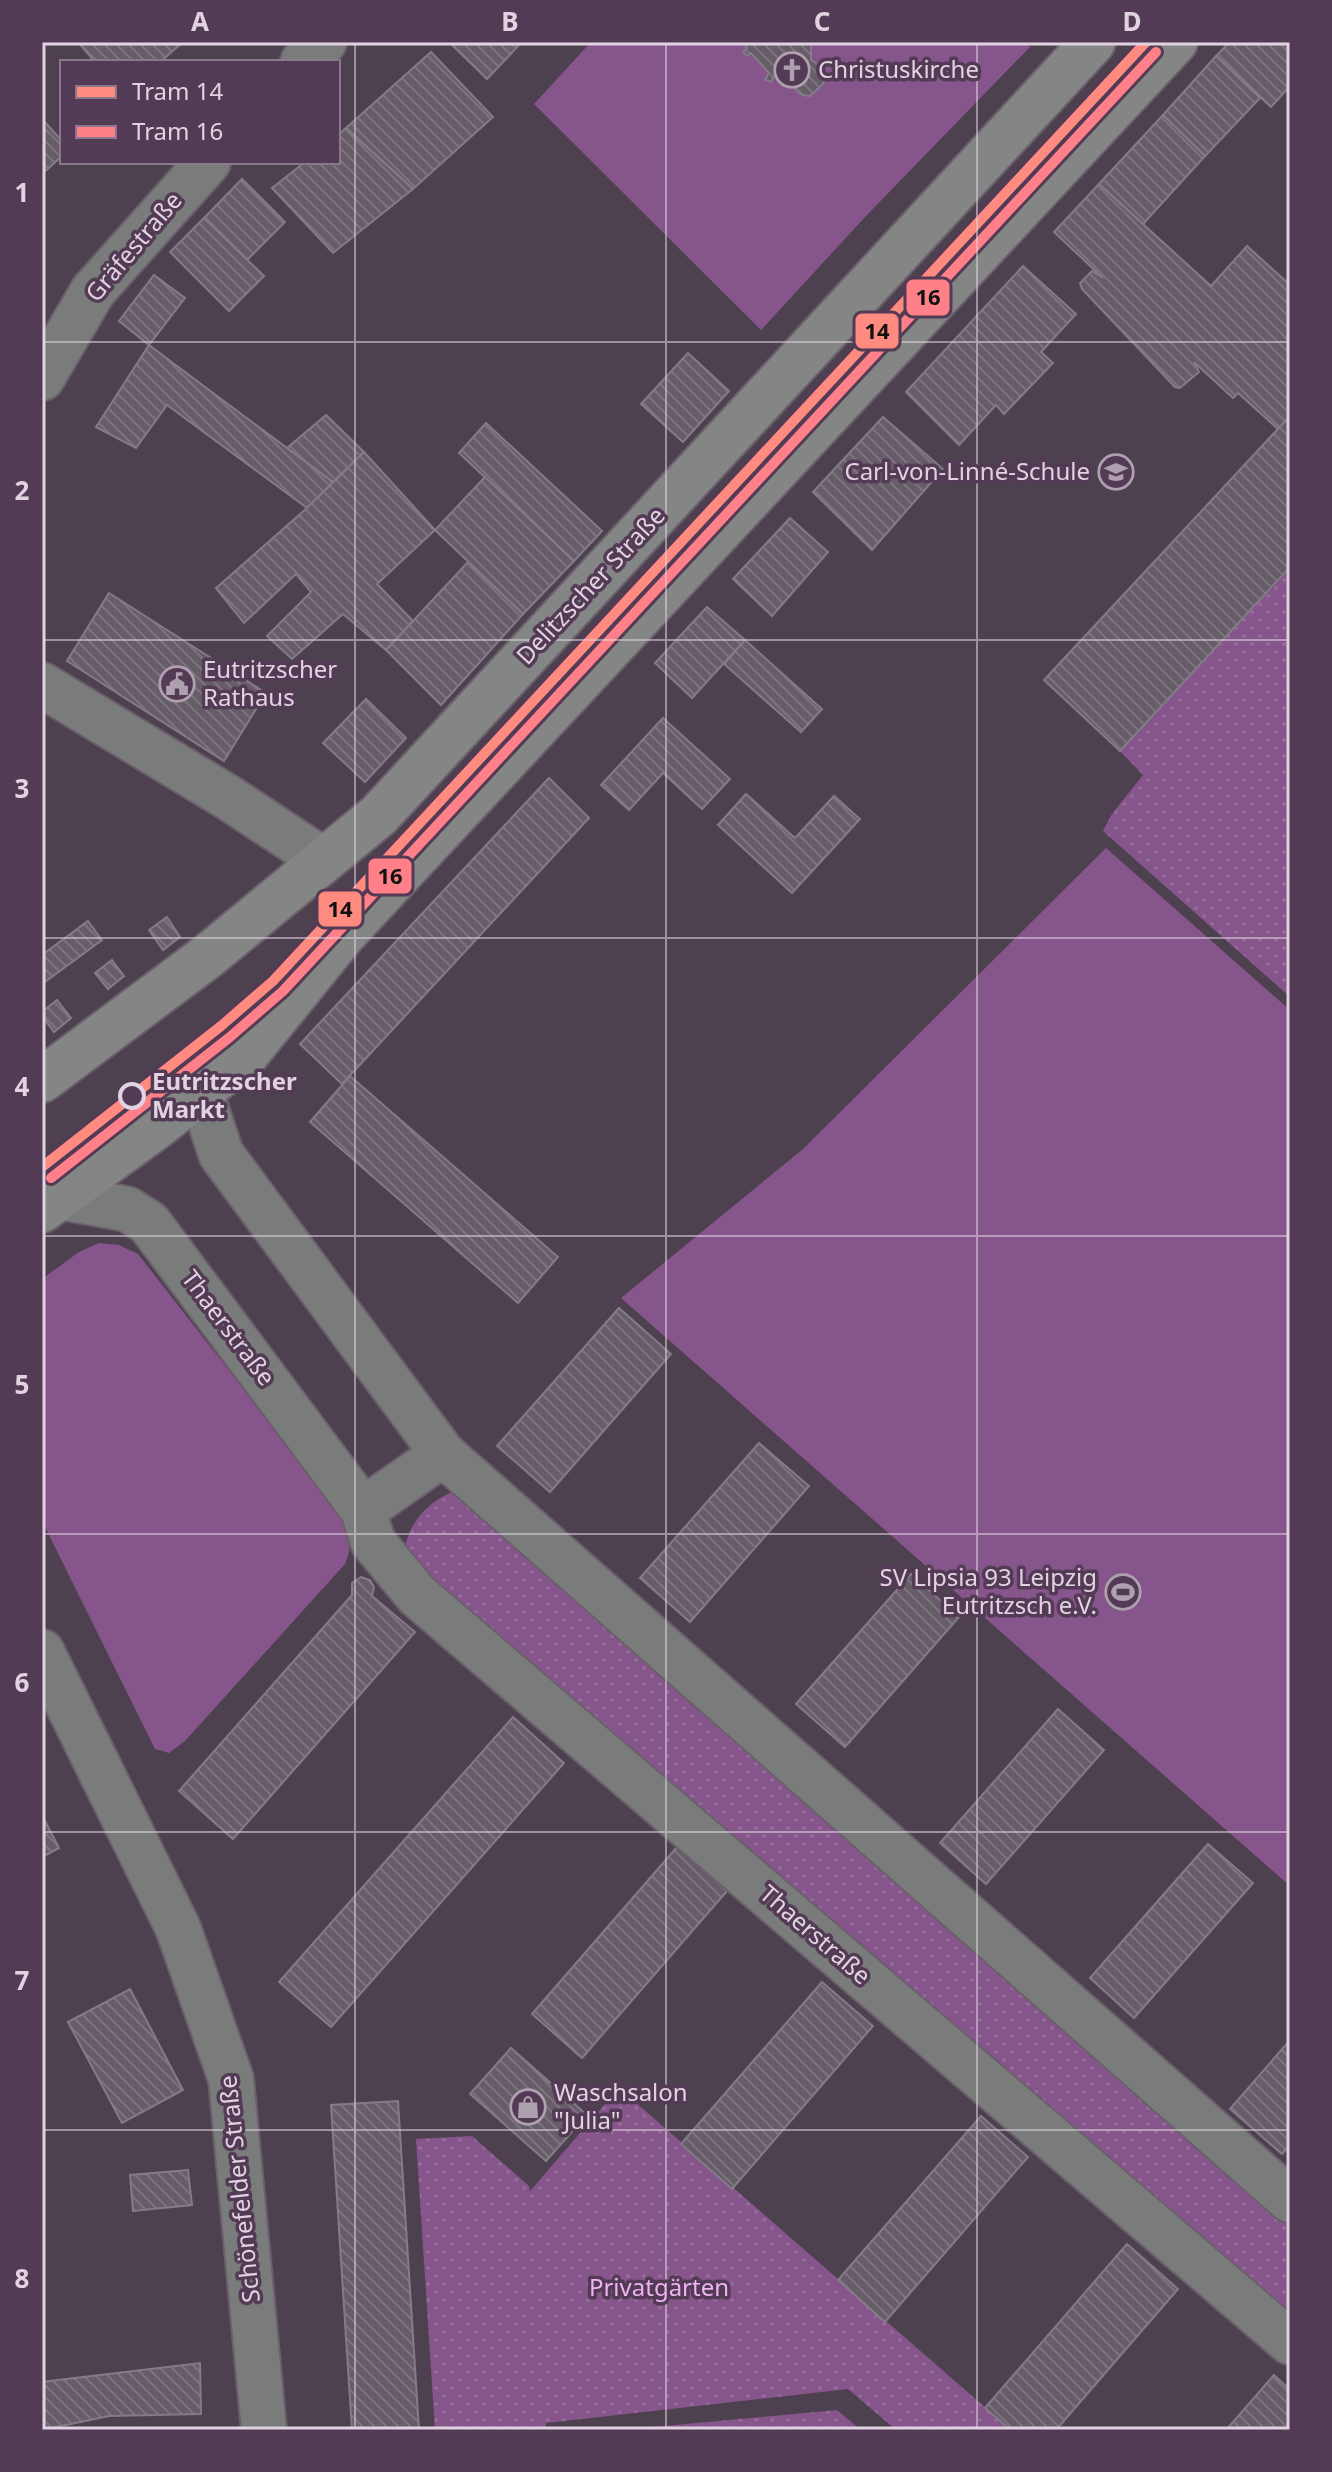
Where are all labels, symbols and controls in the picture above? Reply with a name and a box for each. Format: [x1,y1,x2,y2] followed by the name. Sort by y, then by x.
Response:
[191,3,209,39] text: A
[501,3,519,39] text: B
[814,3,830,39] text: C
[1122,3,1142,39] text: D
[773,51,811,89] church icon: Christuskirche
[818,52,979,85] place label: Christuskirche
[60,60,340,164] legend
[132,74,223,107] text: Tram 14
[132,114,223,147] text: Tram 16
[15,174,29,210] text: 1
[77,184,189,308] street label: Gräfestraße
[905,278,951,317] line badge: 16
[915,281,941,311] text: 16
[854,312,900,350] line badge: 14
[864,315,890,345] text: 14
[1097,453,1135,491] school or university icon: Carl-von-Linné-Schule
[844,454,1090,487] place label: Carl-von-Linné-Schule
[15,472,30,508] text: 2
[508,499,672,671] street label: Delitzscher Straße
[203,652,337,713] place label: Eutritzscher Rathaus
[158,665,196,703] public building icon: Eutritzscher Rathaus
[15,770,29,806] text: 3
[367,857,413,895] line badge: 16
[377,860,403,890] text: 16
[317,890,363,928] line badge: 14
[327,893,353,923] text: 14
[152,1064,297,1125] place label: Eutritzscher Markt
[15,1068,30,1104] text: 4
[119,1083,145,1109] marker: Eutritzscher Markt
[175,1263,284,1392] street label: Thaerstraße
[15,1366,29,1402] text: 5
[880,1560,1097,1621] place label: SV Lipsia 93 Leipzig Eutritzsch e.V.
[1104,1573,1142,1611] sports icon: SV Lipsia 93 Leipzig Eutritzsch e.V.
[15,1664,30,1700] text: 6
[754,1877,878,1991] street label: Thaerstraße
[15,1962,30,1998] text: 7
[210,2074,267,2304] street label: Schönefelder Straße
[554,2075,688,2136] place label: Waschsalon "Julia"
[509,2088,547,2126] shop icon: Waschsalon "Julia"
[15,2260,29,2296] text: 8
[589,2270,729,2303] park label: Privatgärten

